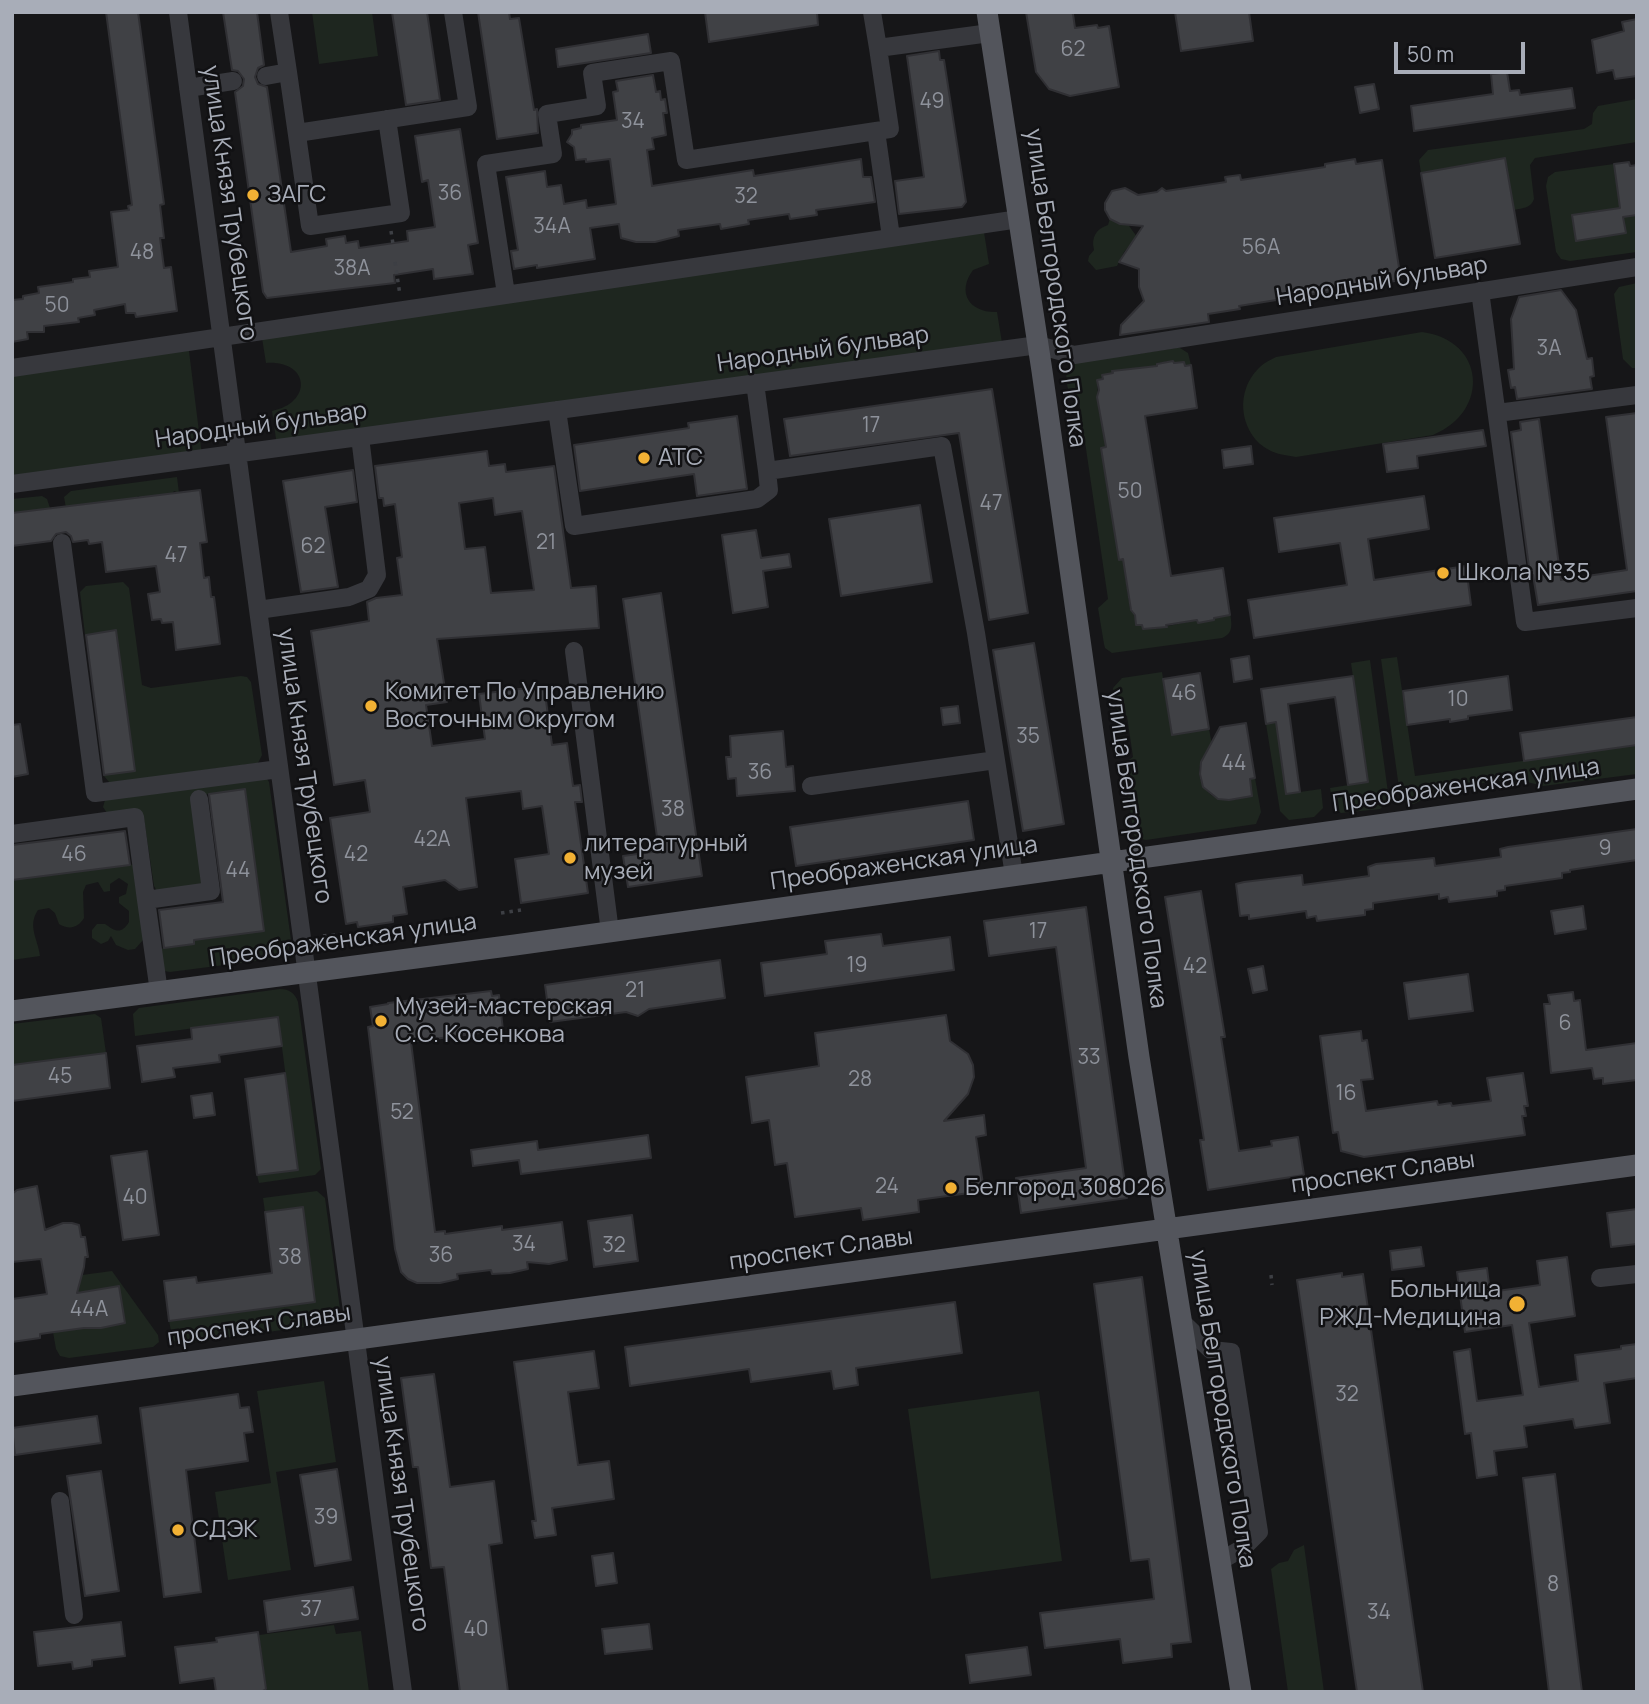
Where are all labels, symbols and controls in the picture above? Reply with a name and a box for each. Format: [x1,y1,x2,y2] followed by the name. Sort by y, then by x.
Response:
[1397,28,1528,72] scale bar
[1060,37,1086,63] house number: 62
[1407,40,1454,68] text: 50 m
[195,63,263,343] street label: улица Князя Трубецкого
[919,89,945,115] house number: 49
[621,109,645,135] house number: 34
[1018,127,1092,449] street label: улица Белгородского Полка
[267,181,326,209] place label: ЗАГС
[438,181,462,207] house number: 36
[734,184,758,210] house number: 32
[245,187,261,203] marker: ЗАГС
[533,214,571,240] house number: 34А
[1242,235,1280,261] house number: 56А
[130,240,154,266] house number: 48
[1274,251,1490,313] street label: Народный бульвар
[333,256,371,282] house number: 38А
[45,293,69,319] house number: 50
[715,321,931,379] street label: Народный бульвар
[1537,336,1561,362] house number: 3А
[153,397,369,455] street label: Народный бульвар
[862,413,880,439] house number: 17
[658,444,703,472] place label: АТС
[636,450,652,466] marker: АТС
[1118,479,1142,505] house number: 50
[980,491,1002,517] house number: 47
[536,530,556,556] house number: 21
[300,534,326,560] house number: 62
[165,543,187,569] house number: 47
[1457,559,1590,587] place label: Школа №35
[1435,565,1451,581] marker: Школа №35
[270,626,338,906] street label: улица Князя Трубецкого
[385,678,665,734] place label: Комитет По Управлению Восточным Округом
[1171,681,1197,707] house number: 46
[1448,687,1468,713] house number: 10
[1099,688,1173,1010] street label: улица Белгородского Полка
[363,698,379,714] marker: Комитет По Управлению Восточным Округом
[1016,724,1040,750] house number: 35
[1222,751,1246,777] house number: 44
[1331,753,1601,819] street label: Преображенская улица
[748,760,772,786] house number: 36
[661,797,685,823] house number: 38
[413,827,451,853] house number: 42А
[584,830,748,886] place label: литературный музей
[769,831,1039,897] street label: Преображенская улица
[1598,836,1612,862] house number: 9
[61,842,87,868] house number: 46
[344,842,368,868] house number: 42
[562,850,578,866] marker: литературный музей
[226,858,250,884] house number: 44
[208,908,478,974] street label: Преображенская улица
[1029,919,1047,945] house number: 17
[846,953,868,979] house number: 19
[1183,954,1207,980] house number: 42
[625,978,645,1004] house number: 21
[395,993,613,1049] place label: Музей-мастерская С.С. Косенкова
[1558,1011,1572,1037] house number: 6
[373,1013,389,1029] marker: Музей-мастерская С.С. Косенкова
[1077,1045,1101,1071] house number: 33
[48,1064,72,1090] house number: 45
[848,1067,872,1093] house number: 28
[1335,1081,1357,1107] house number: 16
[390,1100,414,1126] house number: 52
[1289,1146,1477,1200] street label: проспект Славы
[875,1174,899,1200] house number: 24
[965,1174,1165,1202] place label: Белгород 308026
[943,1180,959,1196] marker: Белгород 308026
[122,1185,148,1211] house number: 40
[727,1223,915,1277] street label: проспект Славы
[512,1232,536,1258] house number: 34
[602,1233,626,1259] house number: 32
[429,1243,453,1269] house number: 36
[278,1245,302,1271] house number: 38
[1183,1248,1261,1570] street label: улица Белгородского Полка
[1319,1276,1501,1332] place label: Больница РЖД-Медицина
[1507,1294,1527,1314] marker: Больница РЖД-Медицина
[70,1297,108,1323] house number: 44А
[165,1299,353,1353] street label: проспект Славы
[367,1354,435,1634] street label: улица Князя Трубецкого
[1335,1382,1359,1408] house number: 32
[314,1505,338,1531] house number: 39
[192,1516,258,1544] place label: СДЭК
[170,1522,186,1538] marker: СДЭК
[1547,1572,1559,1598] house number: 8
[300,1597,322,1623] house number: 37
[1367,1600,1391,1626] house number: 34
[463,1617,489,1643] house number: 40

